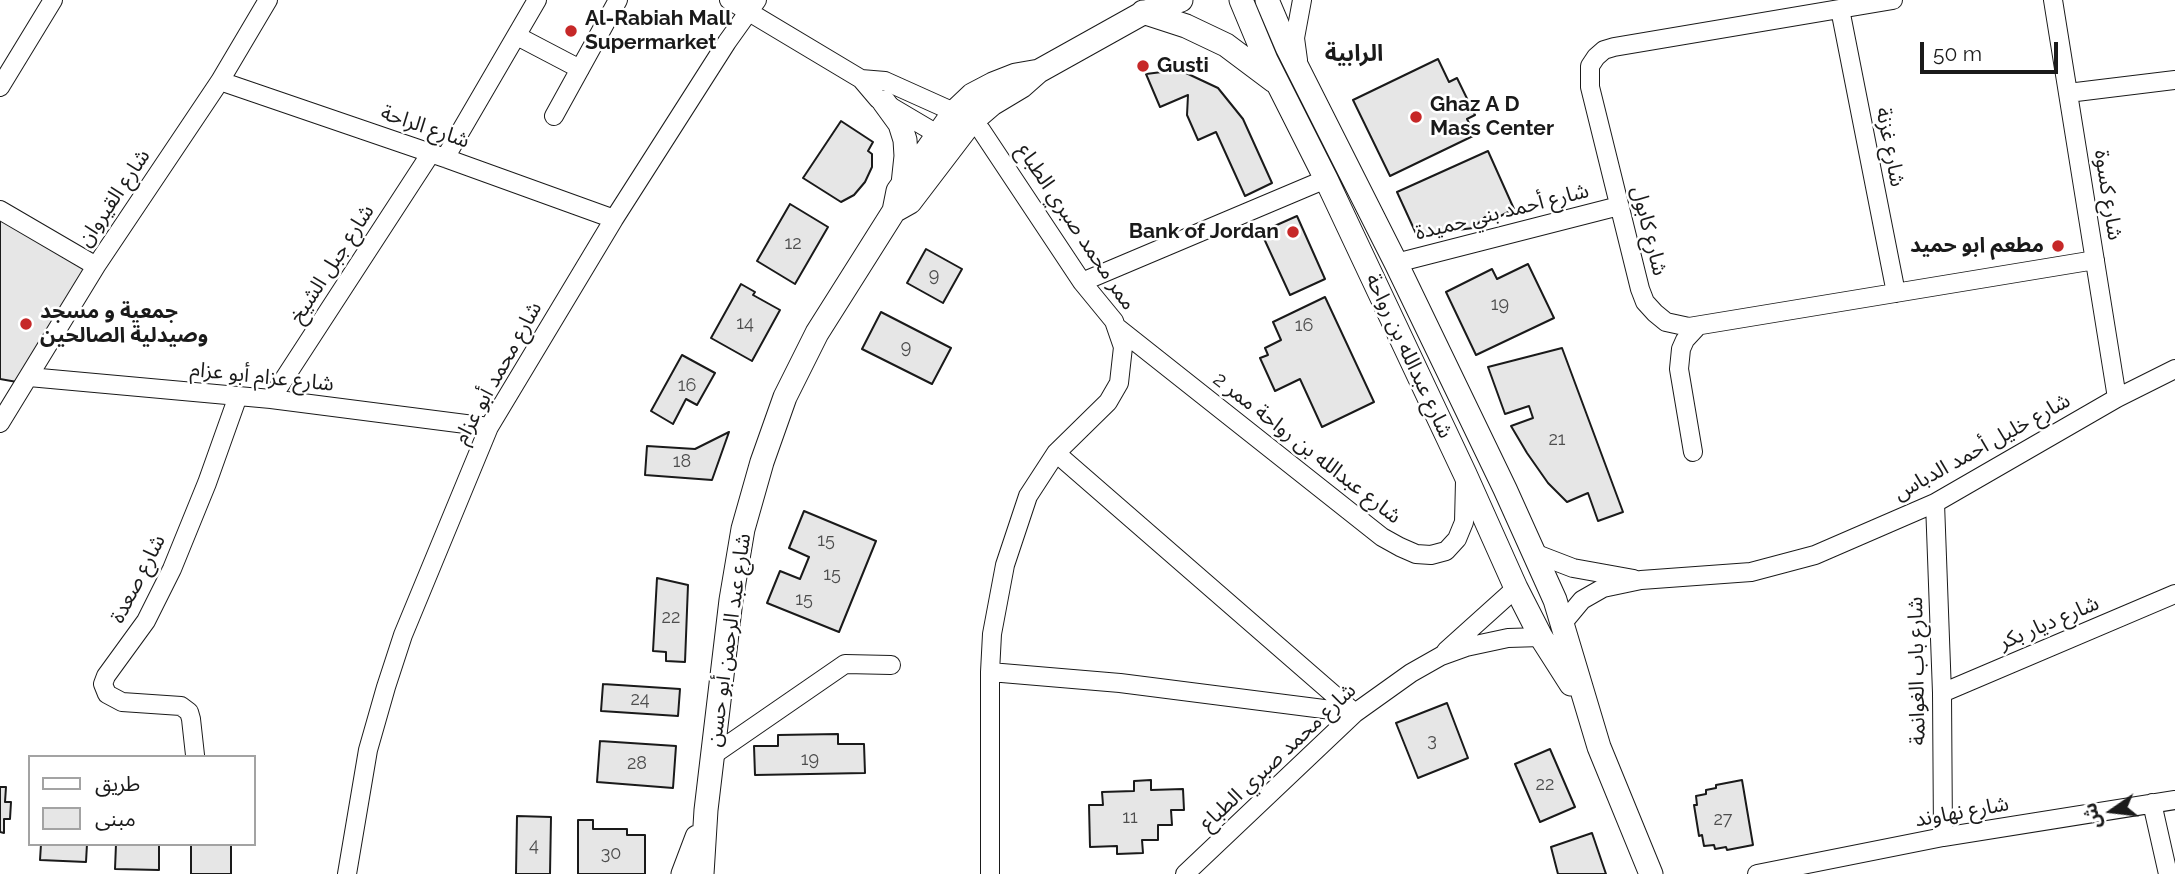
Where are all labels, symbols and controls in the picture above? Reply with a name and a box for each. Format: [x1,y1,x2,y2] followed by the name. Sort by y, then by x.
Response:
[585,6,732,56] place label: Al-Rabiah Mall Supermarket
[563,23,579,39] marker: Al-Rabiah Mall Supermarket
[1923,28,2061,72] scale bar
[1325,40,1383,68] district label: الرابية
[1933,41,1982,66] text: 50 m
[1157,53,1209,79] place label: Gusti
[1135,58,1151,74] marker: Gusti
[1430,92,1554,142] place label: Ghaz A D Mass Center
[377,100,473,154] street label: شارع الراحة
[1870,105,1910,189] street label: شارع غزنة
[1408,109,1424,125] marker: Ghaz A D Mass Center
[1011,139,1141,315] street label: ممر محمد صبري الطباع
[72,145,156,251] street label: شارع القيروان
[2088,148,2128,242] street label: شارع كسوة
[1413,178,1591,246] street label: شارع أحمد بني حميدة
[1626,184,1672,278] street label: شارع كابول
[284,200,380,328] street label: شارع جبل الشيخ
[1129,219,1279,245] place label: Bank of Jordan
[1285,224,1301,240] marker: Bank of Jordan
[784,233,802,255] house number: 12
[1910,233,2044,259] place label: مطعم ابو حميد
[2050,238,2066,254] marker: مطعم ابو حميد
[929,265,939,287] house number: 9
[1360,270,1458,442] street label: شارع عبدالله بن رواحة
[1491,294,1509,316] house number: 19
[449,297,547,449] street label: شارع محمد أبو عزام
[40,299,208,349] place label: جمعية و مسجد وصيدلية الصالحين
[736,313,754,335] house number: 14
[1295,315,1313,337] house number: 16
[18,316,34,332] marker: جمعية و مسجد وصيدلية الصالحين
[901,337,911,359] house number: 9
[189,357,335,397] street label: شارع عزام أبو عزام
[1208,367,1406,529] street label: شارع عبدالله بن رواحة ممر 2
[678,375,696,397] house number: 16
[1889,388,2075,506] street label: شارع خليل أحمد الدباس
[1548,429,1566,451] house number: 21
[673,451,691,473] house number: 18
[817,530,835,552] house number: 15
[105,531,171,627] street label: شارع صعدة
[702,532,756,748] street label: شارع عبد الرحمن أبو حسن
[823,564,841,586] house number: 15
[795,589,813,611] house number: 15
[1995,591,2103,655] street label: شارع ديار بكر
[1903,597,1931,745] street label: شارع باب الغوانمة
[662,607,680,629] house number: 22
[1195,678,1361,836] street label: شارع محمد صبري الطباع
[630,689,650,711] house number: 24
[1427,730,1437,752] house number: 3
[801,749,819,771] house number: 19
[627,753,647,775] house number: 28
[28,755,256,846] legend
[95,771,140,796] text: طريق
[1536,774,1554,796] house number: 22
[2077,776,2147,846] north arrow
[1913,791,2011,833] street label: شارع نهاوند
[2078,801,2105,831] text: ش
[95,806,136,831] text: مبنى
[1122,807,1138,829] house number: 11
[1713,809,1733,831] house number: 27
[529,835,539,857] house number: 4
[601,843,621,865] house number: 30

